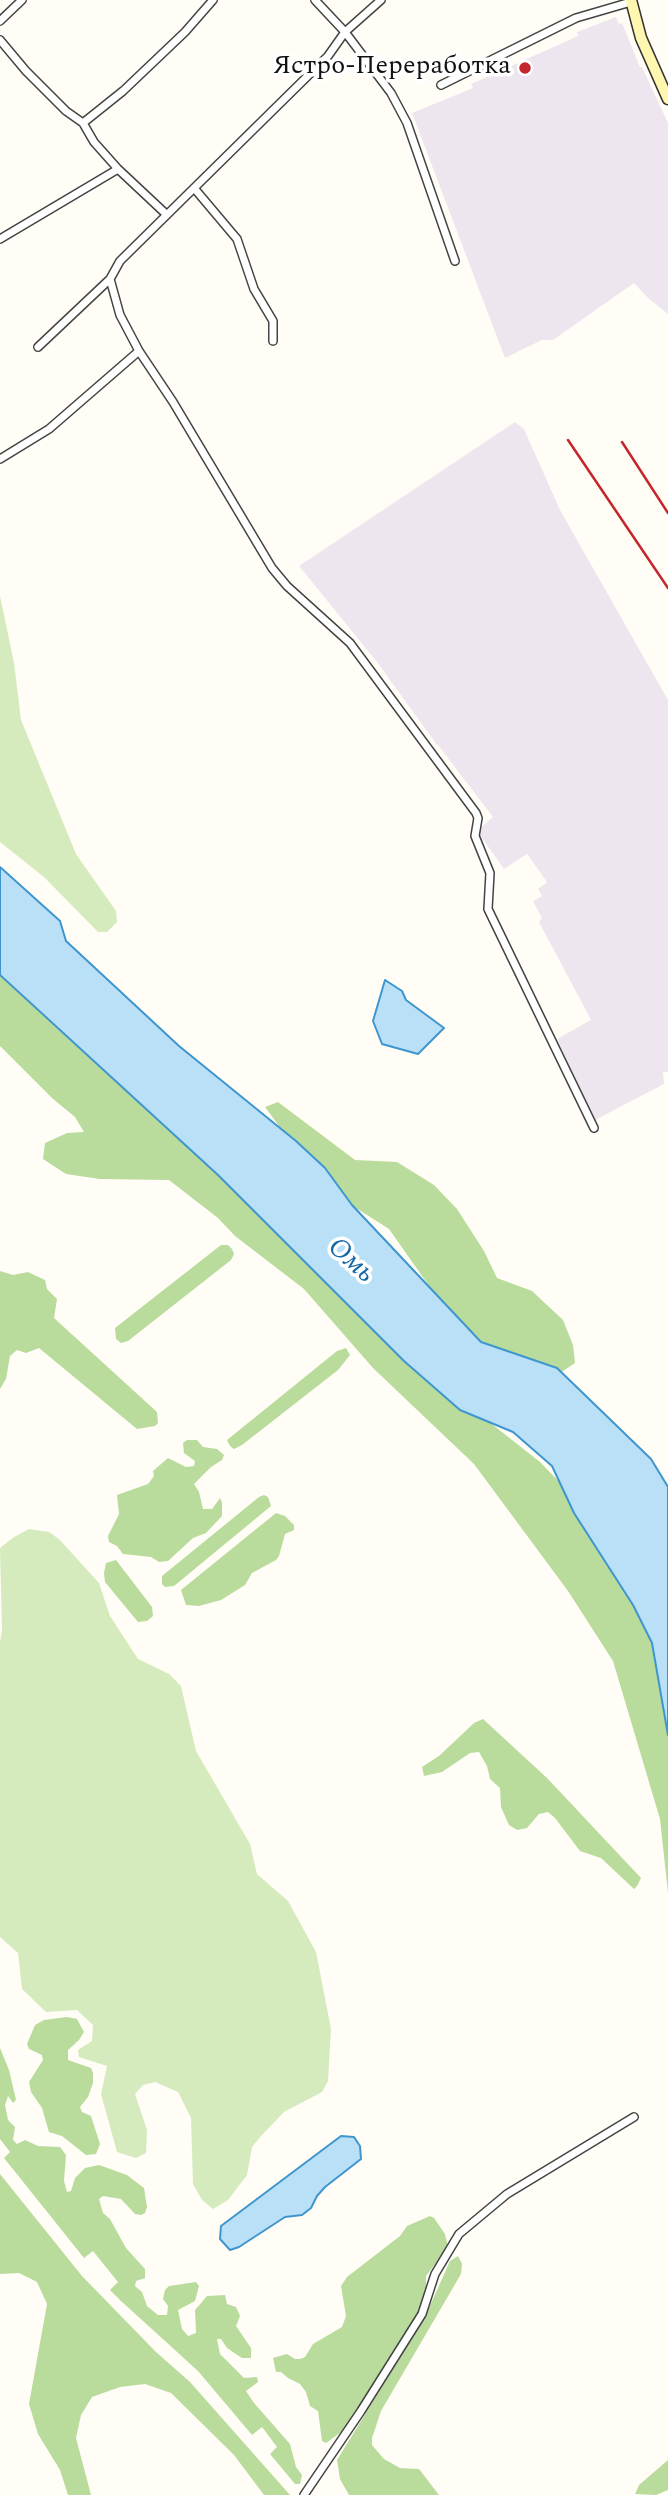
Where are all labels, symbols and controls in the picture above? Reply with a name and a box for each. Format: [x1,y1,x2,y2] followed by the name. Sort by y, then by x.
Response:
[273,52,511,84] place label: Ястро-Переработка
[517,60,533,76] marker: Ястро-Переработка
[319,1232,381,1292] water label: Омь

